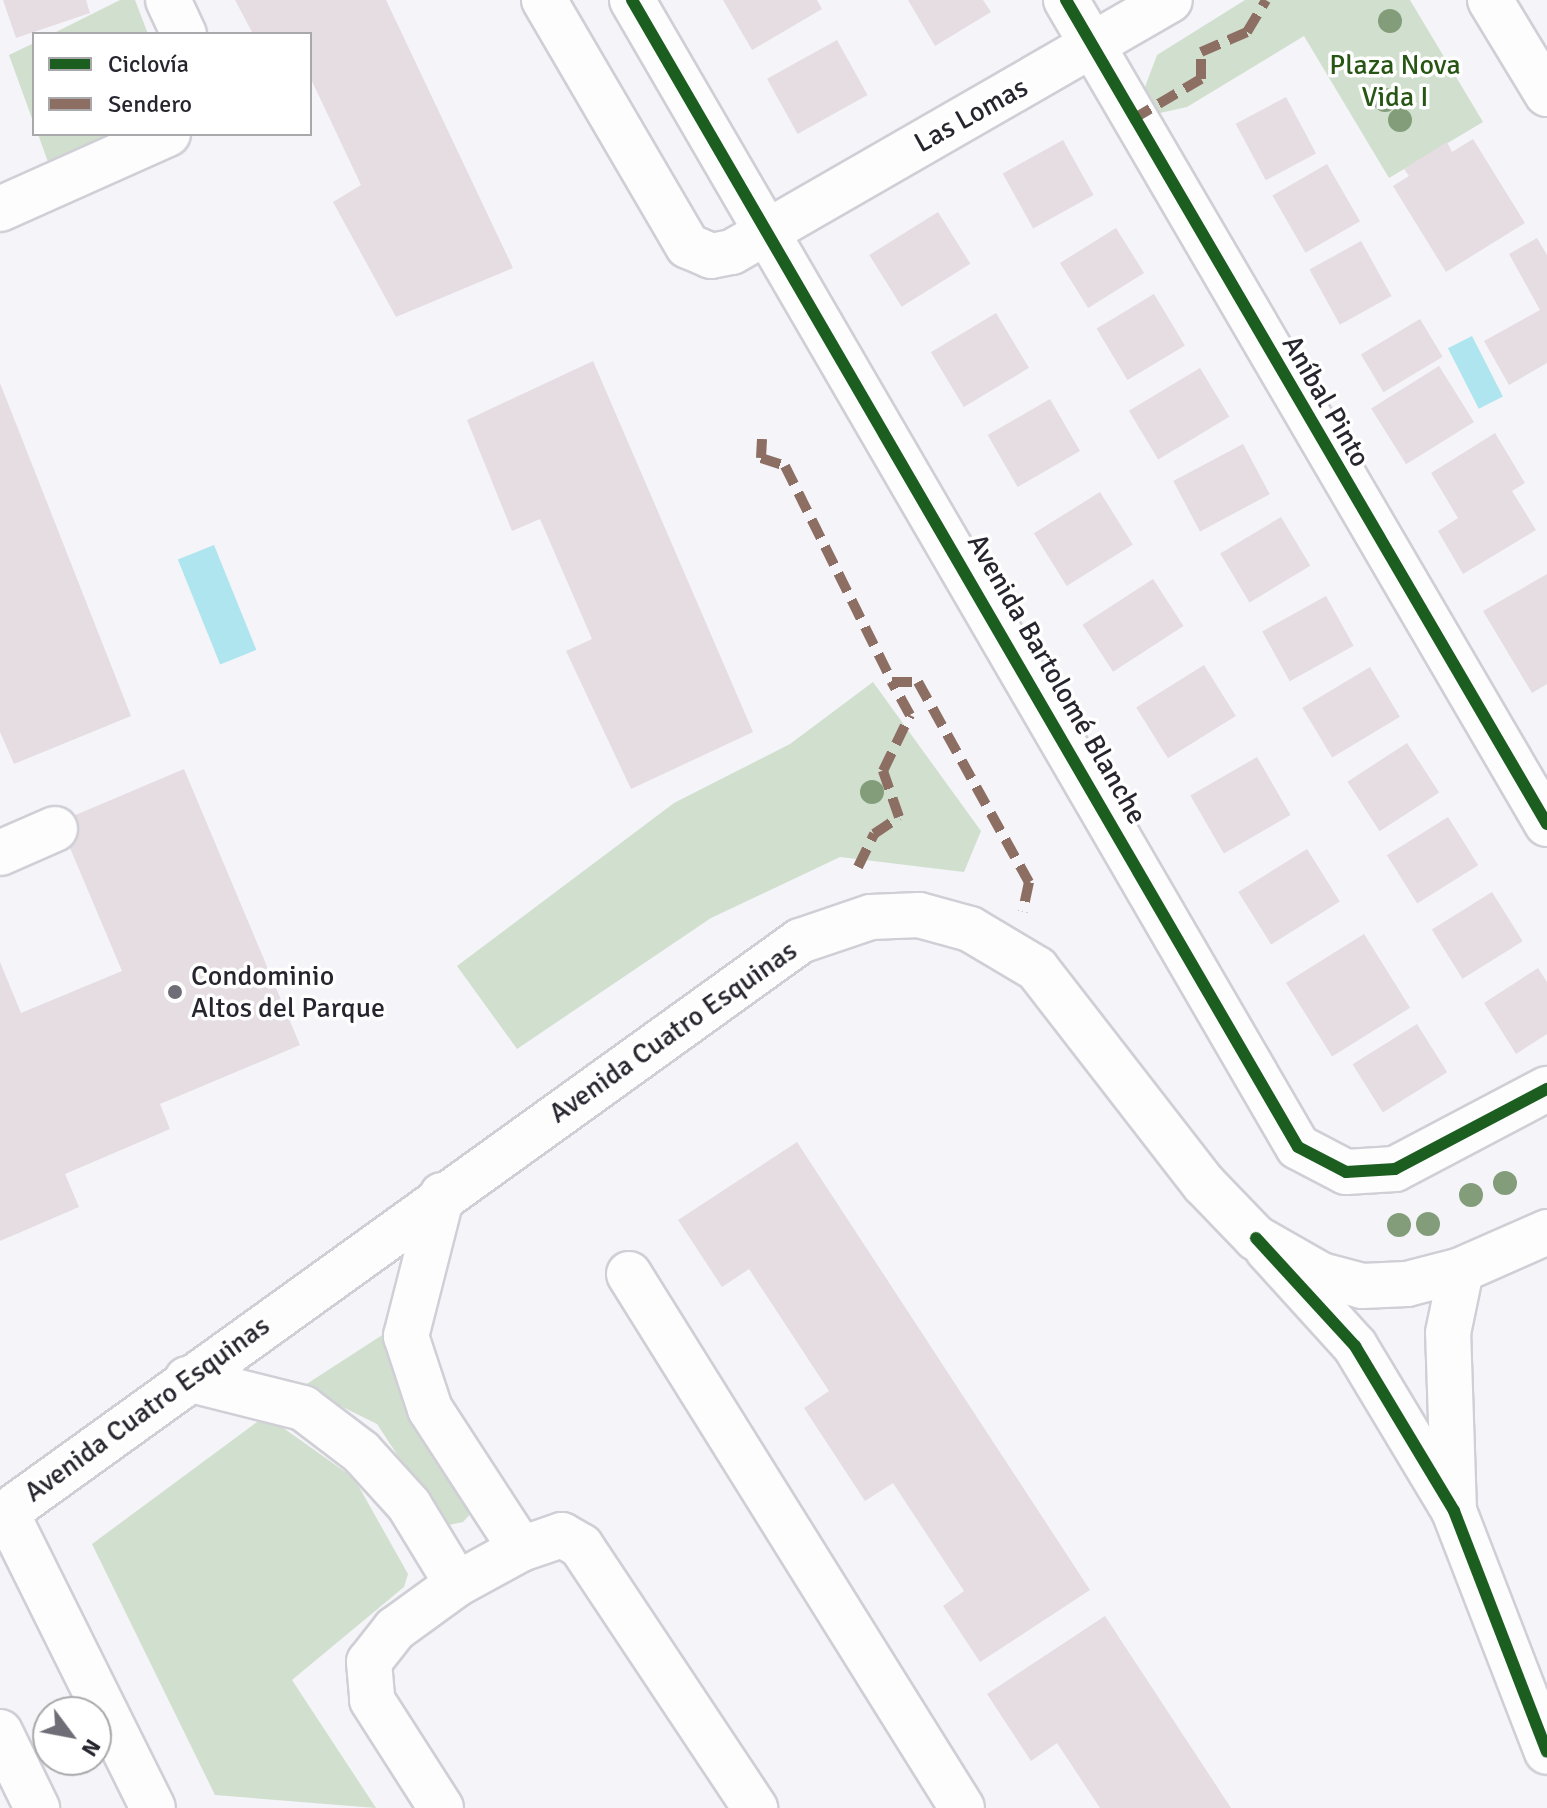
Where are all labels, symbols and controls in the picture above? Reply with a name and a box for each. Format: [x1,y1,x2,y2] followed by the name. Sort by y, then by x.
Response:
[32,32,312,136] legend
[1329,48,1461,114] park label: Plaza Nova Vida I
[108,49,189,79] text: Ciclovía
[909,70,1033,160] street label: Las Lomas
[108,89,192,119] text: Sendero
[1275,329,1377,473] street label: Aníbal Pinto
[960,528,1154,830] street label: Avenida Bartolomé Blanche
[543,934,803,1130] street label: Avenida Cuatro Esquinas
[191,959,385,1025] place label: Condominio Altos del Parque
[166,983,184,1001] marker: Condominio Altos del Parque
[18,1309,276,1509] street label: Avenida Cuatro Esquinas
[32,1696,112,1776] north arrow
[76,1734,107,1762] text: N

